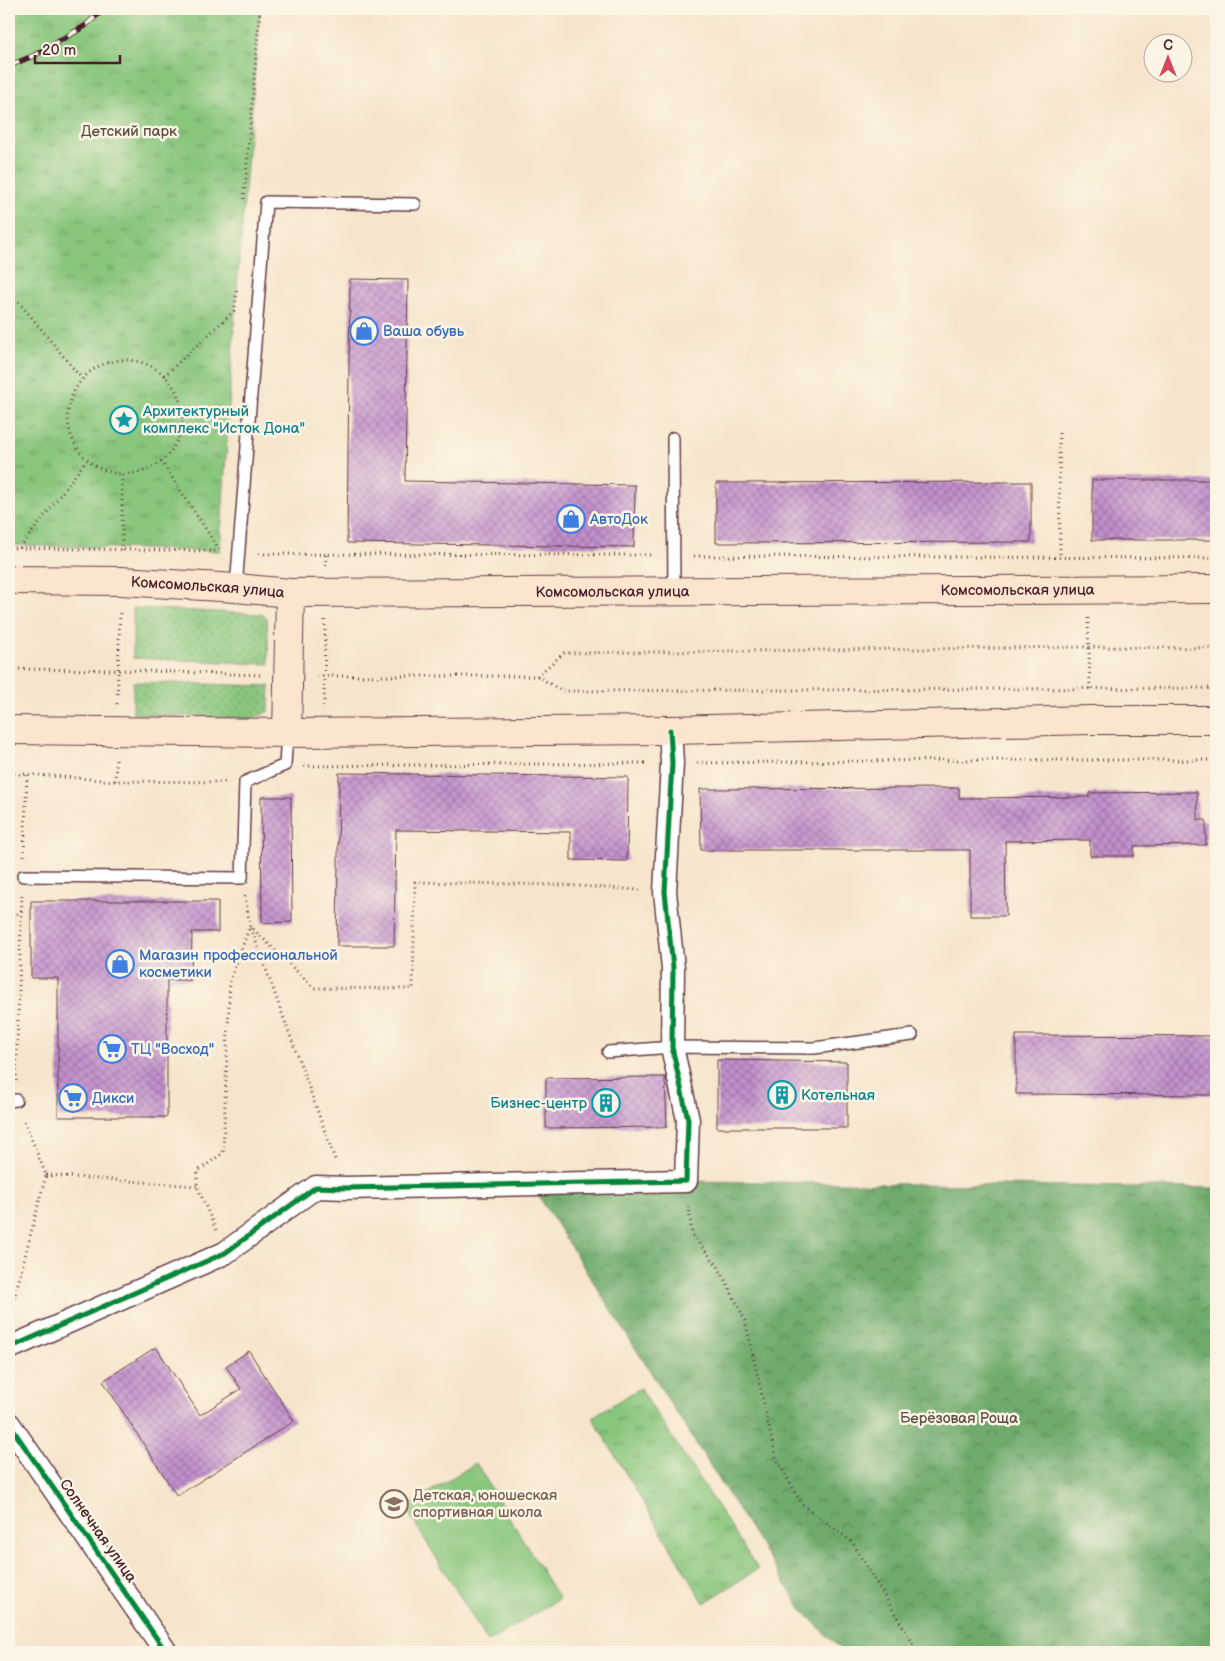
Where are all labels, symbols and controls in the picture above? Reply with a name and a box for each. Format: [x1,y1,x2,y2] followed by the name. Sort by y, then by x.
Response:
[35,32,120,64] scale bar
[1142,32,1192,82] north arrow
[1163,37,1173,54] text: С
[42,41,76,60] text: 20 m
[81,122,177,141] park label: Детский парк
[349,316,379,346] shop icon: Ваша обувь
[383,322,465,341] place label: Ваша обувь
[142,402,305,438] place label: Архитектурный комплекс "Исток Дона"
[109,405,139,435] place icon: Архитектурный комплекс "Исток Дона"
[556,504,586,534] shop icon: АвтоДок
[589,510,648,529] place label: АвтоДок
[130,572,286,602] street label: Комсомольская улица
[940,580,1095,600] street label: Комсомольская улица
[535,582,690,601] street label: Комсомольская улица
[139,946,338,982] place label: Магазин профессиональной косметики
[105,949,135,979] shop icon: Магазин профессиональной косметики
[97,1034,127,1064] supermarket icon: ТЦ "Восход"
[131,1040,214,1059] place label: ТЦ "Восход"
[767,1080,797,1110] building icon: Котельная
[58,1083,88,1113] supermarket icon: Дикси
[801,1086,875,1105] place label: Котельная
[591,1088,621,1118] building icon: Бизнес-центр
[92,1089,134,1108] place label: Дикси
[490,1094,588,1113] place label: Бизнес-центр
[900,1409,1018,1428] park label: Берёзовая Роща
[55,1475,141,1587] street label: Солнечная улица
[413,1486,557,1522] place label: Детская, юношеская спортивная школа
[379,1489,409,1519] school or university icon: Детская, юношеская спортивная школа

